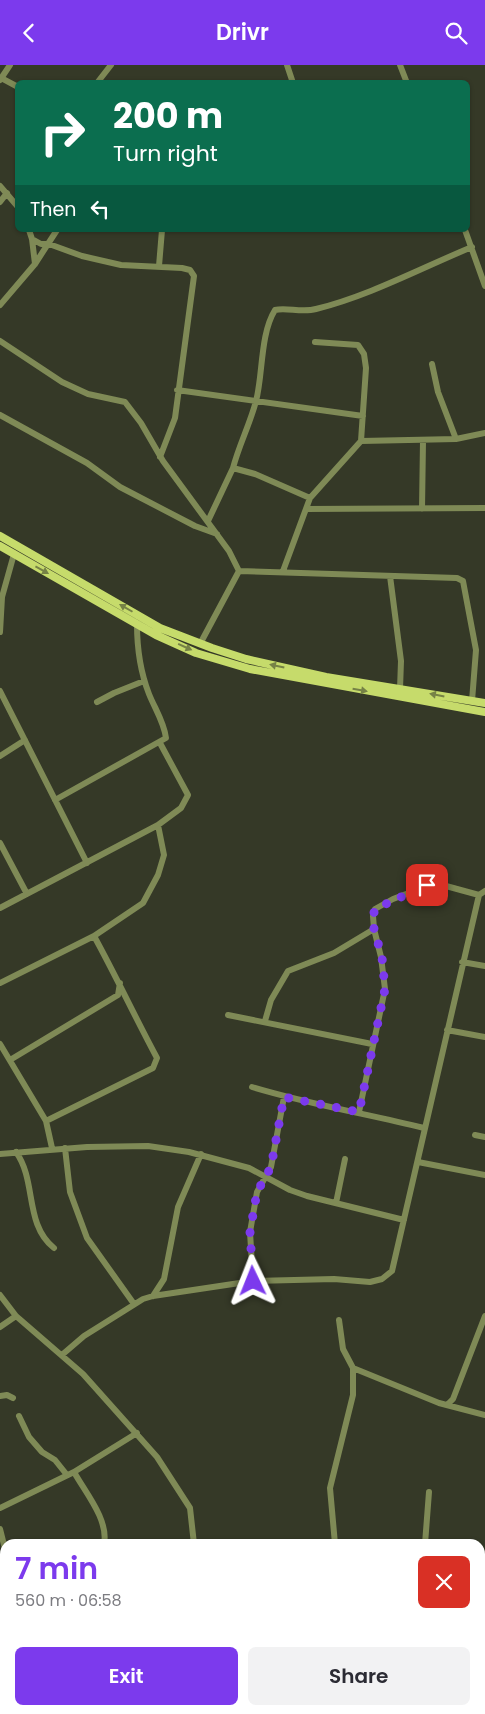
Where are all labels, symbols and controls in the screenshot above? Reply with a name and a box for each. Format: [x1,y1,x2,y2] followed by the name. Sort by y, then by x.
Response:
[216,17,269,48] text: Drivr
[15,19,43,47] icon: back
[442,19,470,47] icon: search
[113,91,223,140] text: 200 m
[30,100,95,165] icon: right
[113,138,218,169] text: Turn right
[86,195,114,223] icon: left
[30,196,76,223] text: Then
[35,566,50,574] one-way arrow
[119,604,133,613] one-way arrow
[178,644,192,652] one-way arrow
[269,661,285,669] one-way arrow
[352,686,368,694] one-way arrow
[429,690,445,698] one-way arrow
[406,864,448,906] pin
[413,871,441,899] icon: arrive
[226,1254,278,1306] position arrow
[15,1547,98,1590] text: 7 min
[418,1556,470,1608] button: close
[15,1589,122,1612] text: 560 m · 06:58
[15,1647,238,1705] button: Exit
[248,1647,470,1705] button: Share

